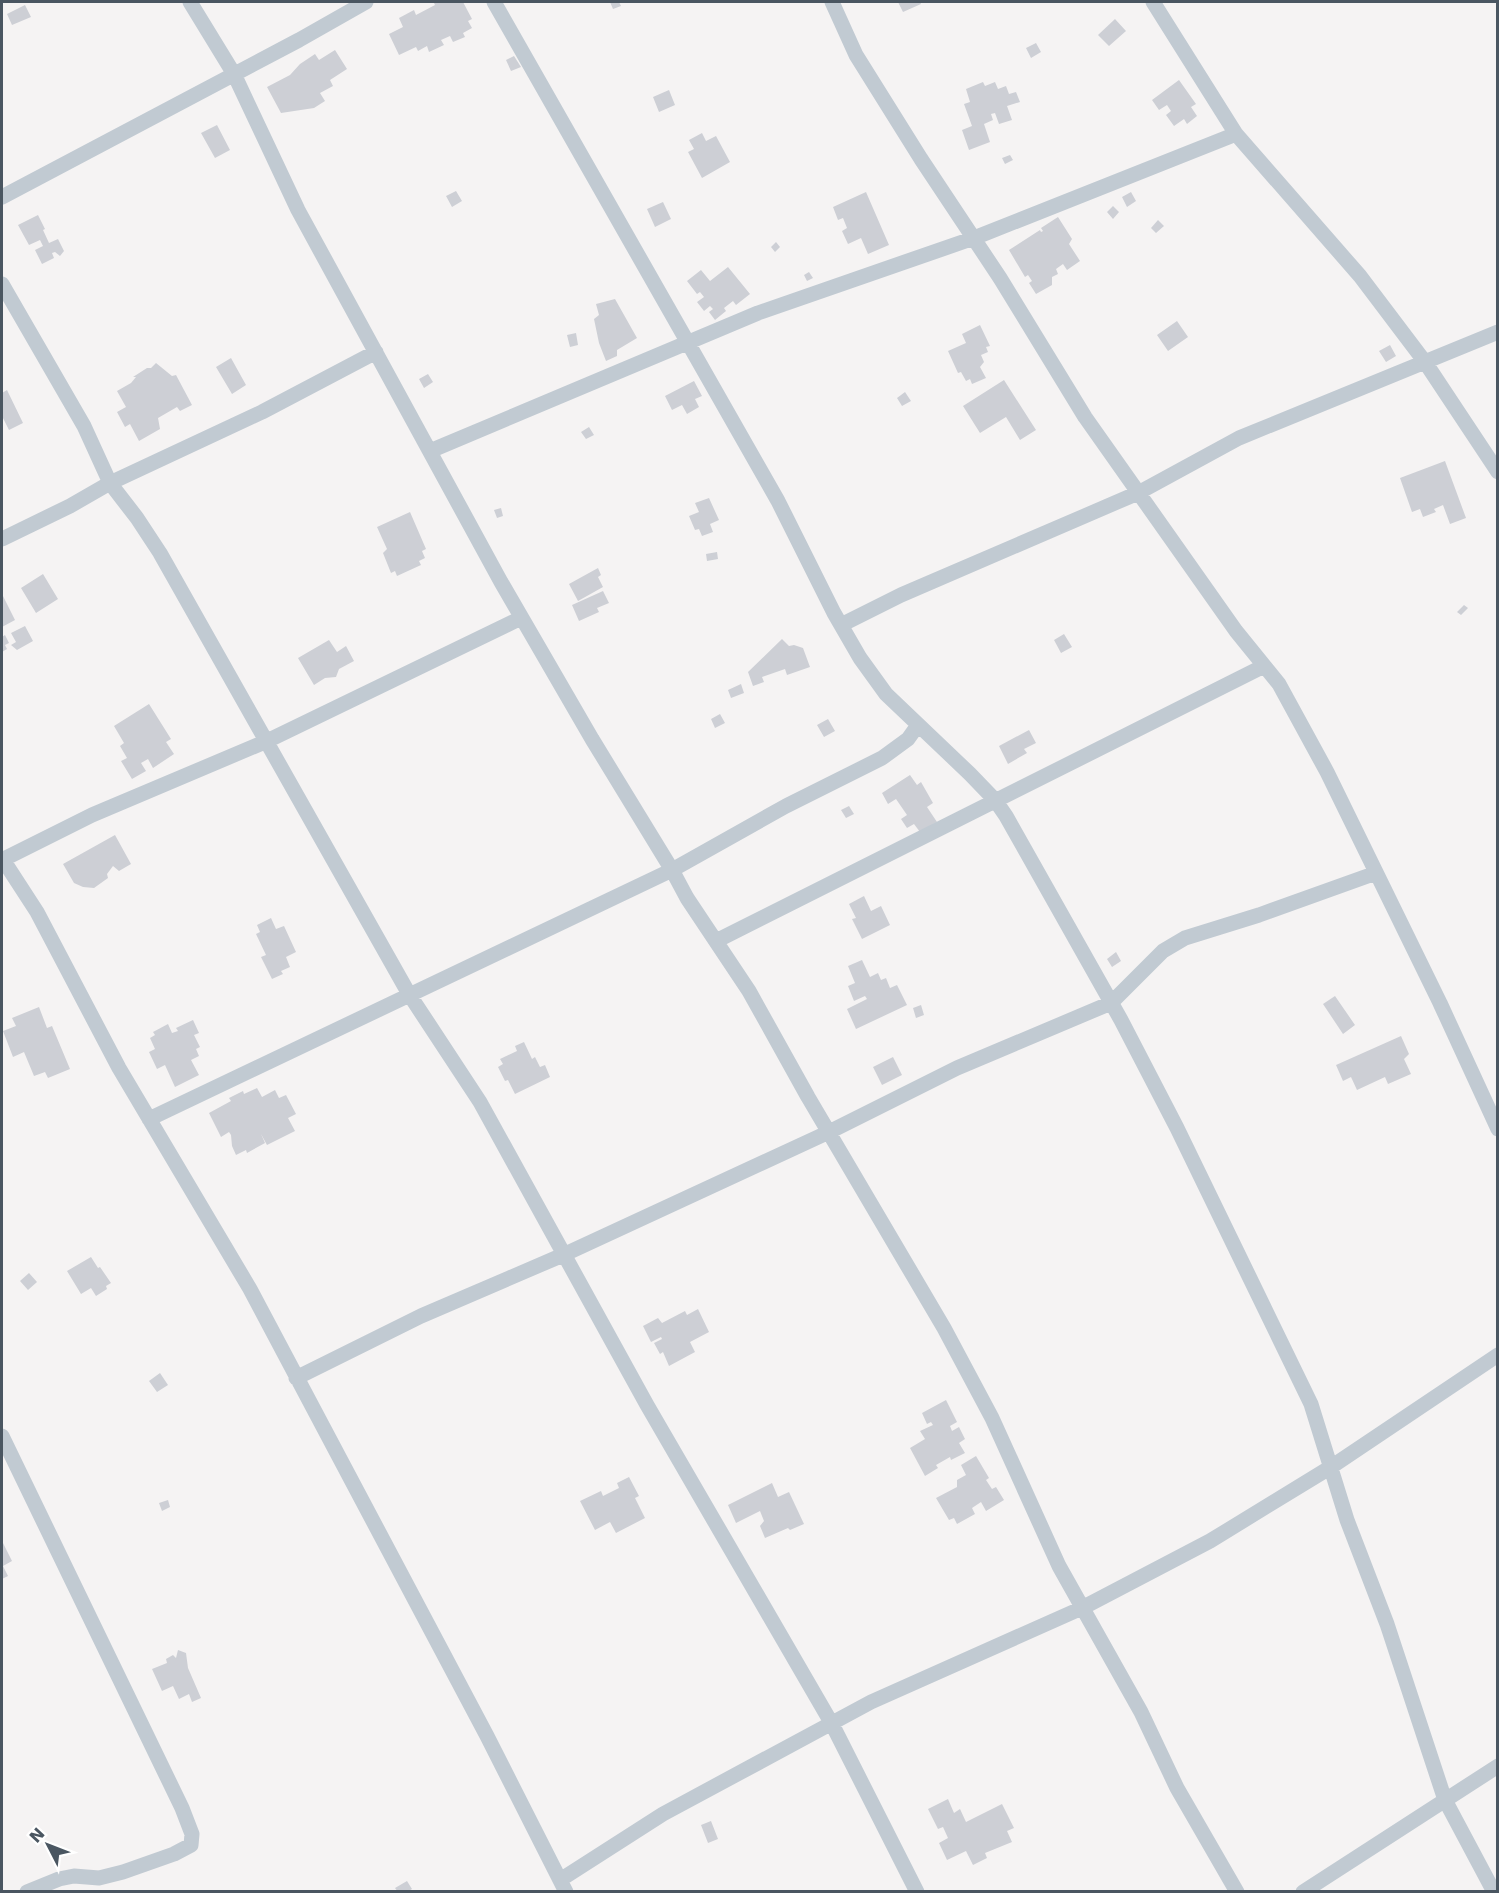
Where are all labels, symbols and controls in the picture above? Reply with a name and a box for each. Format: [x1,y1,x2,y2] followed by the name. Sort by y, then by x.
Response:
[18,1815,78,1875] north arrow
[26,1824,49,1847] text: N

